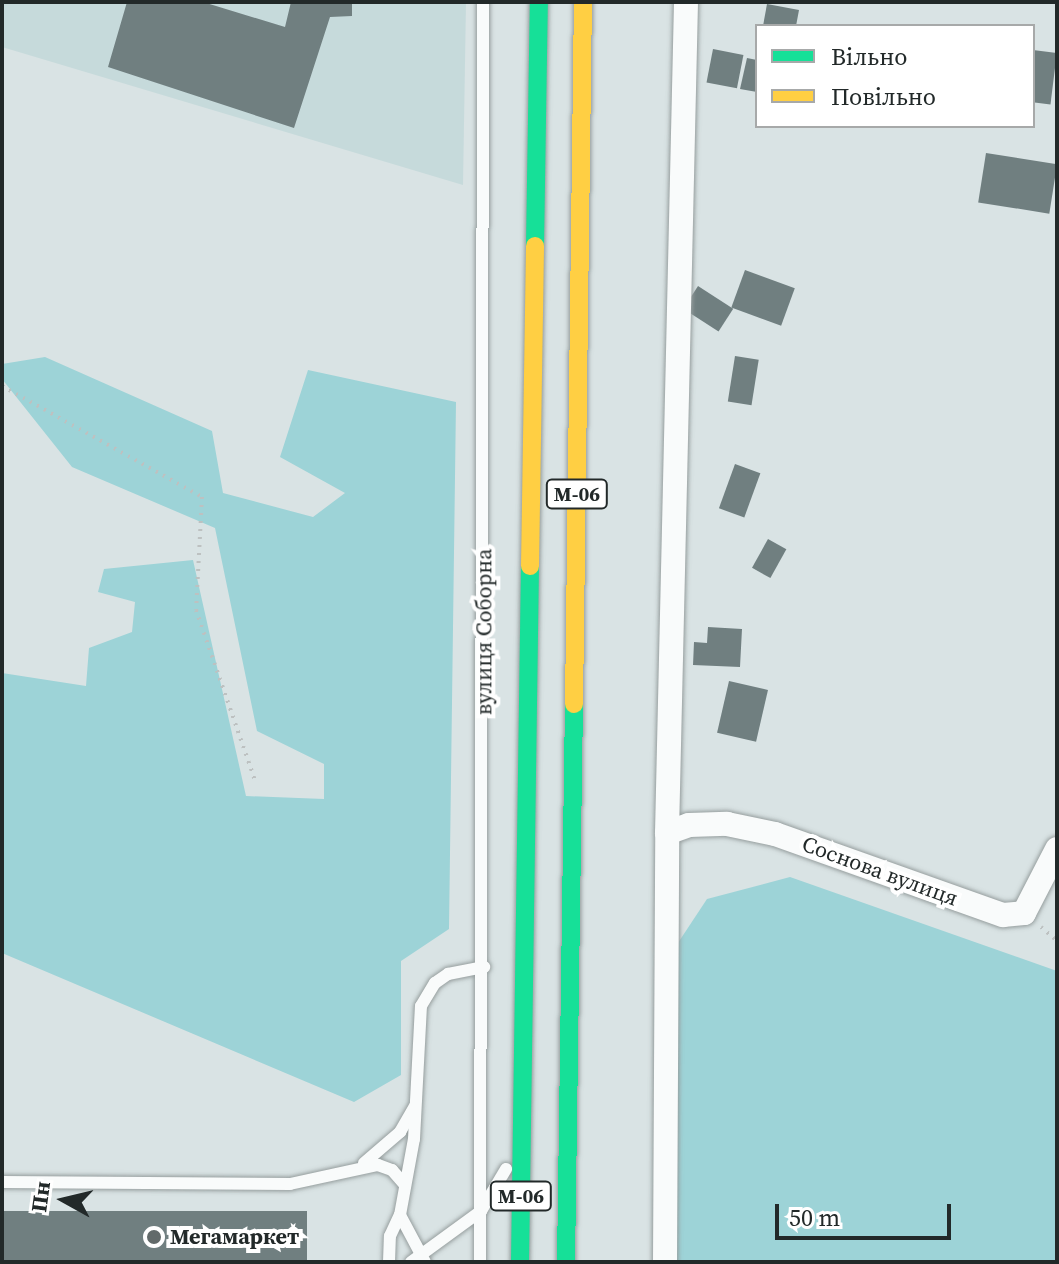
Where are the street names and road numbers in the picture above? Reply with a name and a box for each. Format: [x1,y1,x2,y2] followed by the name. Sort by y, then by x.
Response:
[545,478,609,510] road number: М-06
[471,549,497,715] street label: вулиця Соборна
[798,831,962,911] street label: Соснова вулиця
[489,1180,553,1212] road number: М-06

